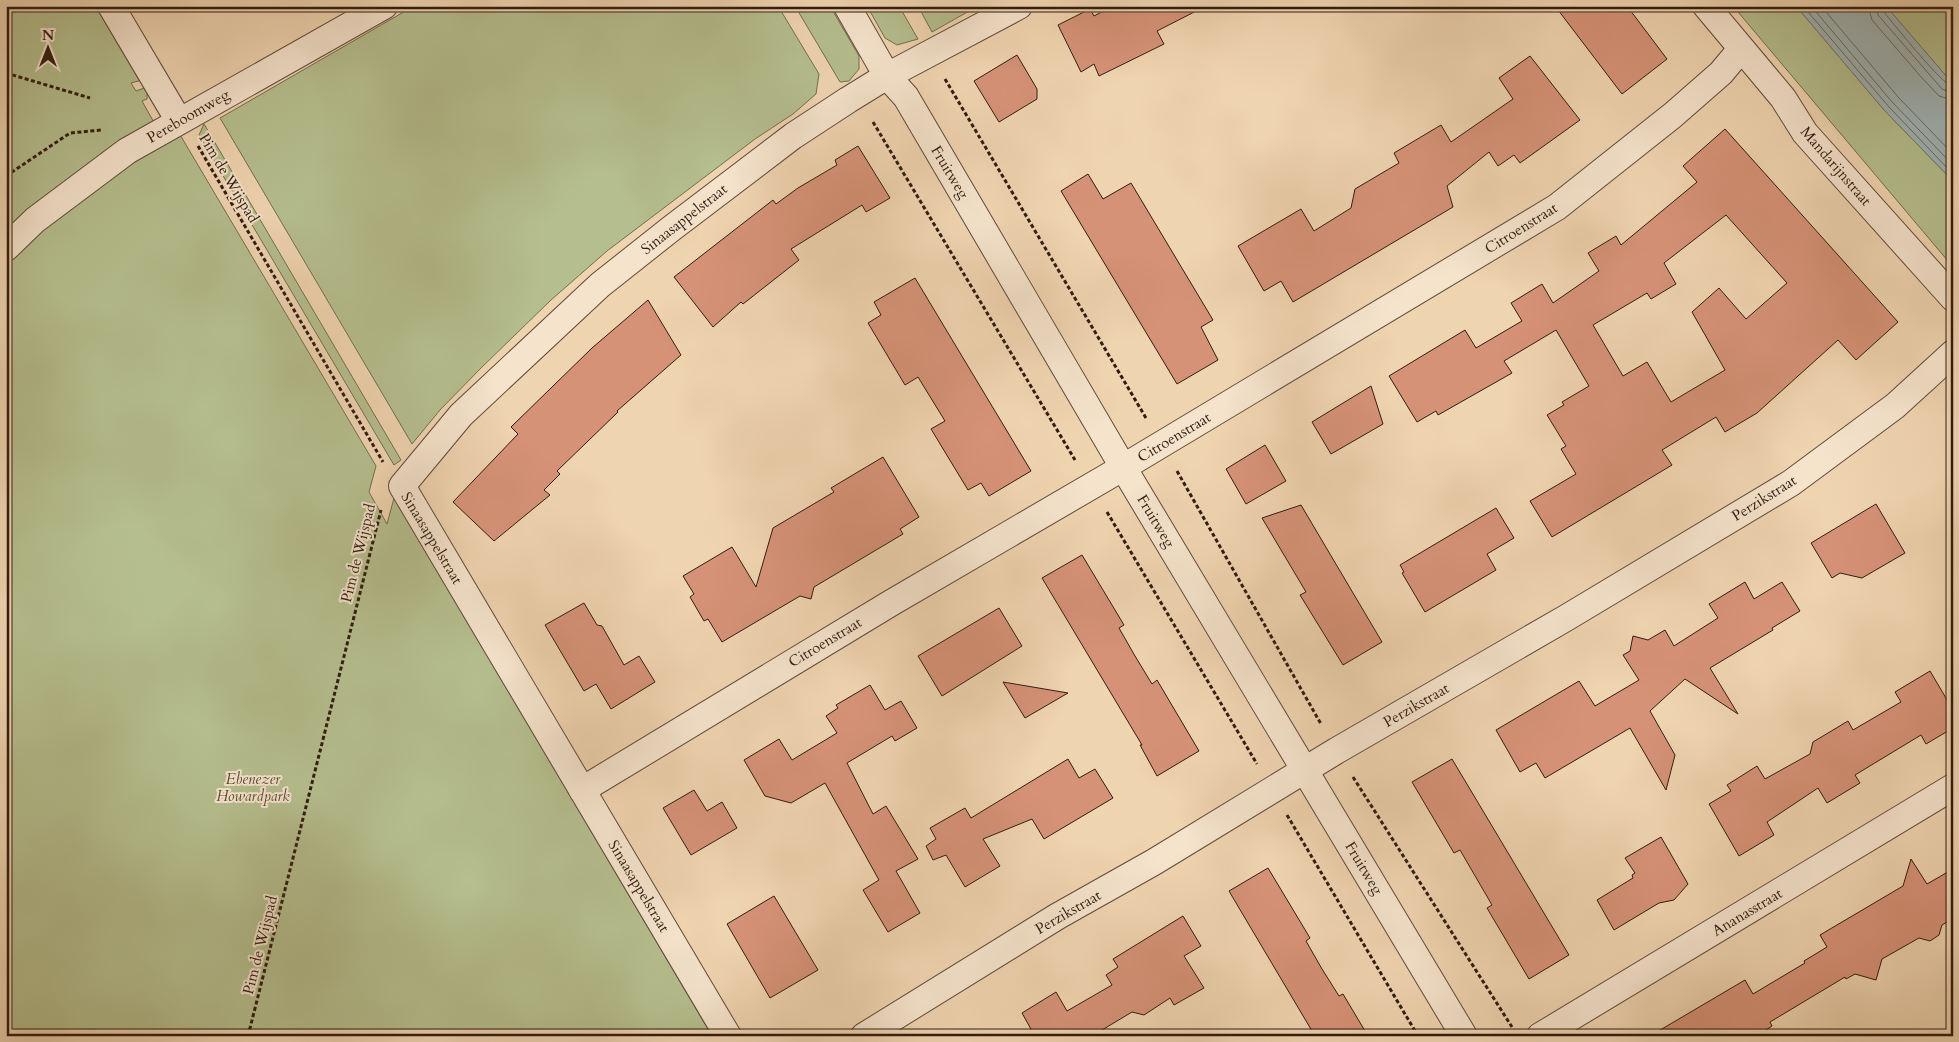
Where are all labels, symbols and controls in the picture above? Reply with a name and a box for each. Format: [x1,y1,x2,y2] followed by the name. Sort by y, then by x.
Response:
[22,22,72,72] north arrow
[42,26,54,45] text: N
[143,84,233,148] street label: Pereboomweg
[1796,122,1876,210] street label: Mandarijnstraat
[194,130,264,226] street label: Pim de Wijspad
[926,142,974,203] street label: Fruitweg
[637,179,731,259] street label: Sinaasappelstraat
[1481,198,1561,258] street label: Citroenstraat
[1134,407,1215,467] street label: Citroenstraat
[1728,470,1800,526] street label: Perzikstraat
[397,488,468,588] street label: Sinaasappelstraat
[1132,491,1180,552] street label: Fruitweg
[336,502,380,604] street label: Pim de Wijspad
[785,612,866,672] street label: Citroenstraat
[1379,678,1453,732] street label: Perzikstraat
[216,769,290,806] park label: Ebenezer Howardpark
[604,836,675,936] street label: Sinaasappelstraat
[1340,838,1388,899] street label: Fruitweg
[1708,883,1786,941] street label: Ananasstraat
[1031,885,1105,939] street label: Perzikstraat
[238,894,282,996] street label: Pim de Wijspad

